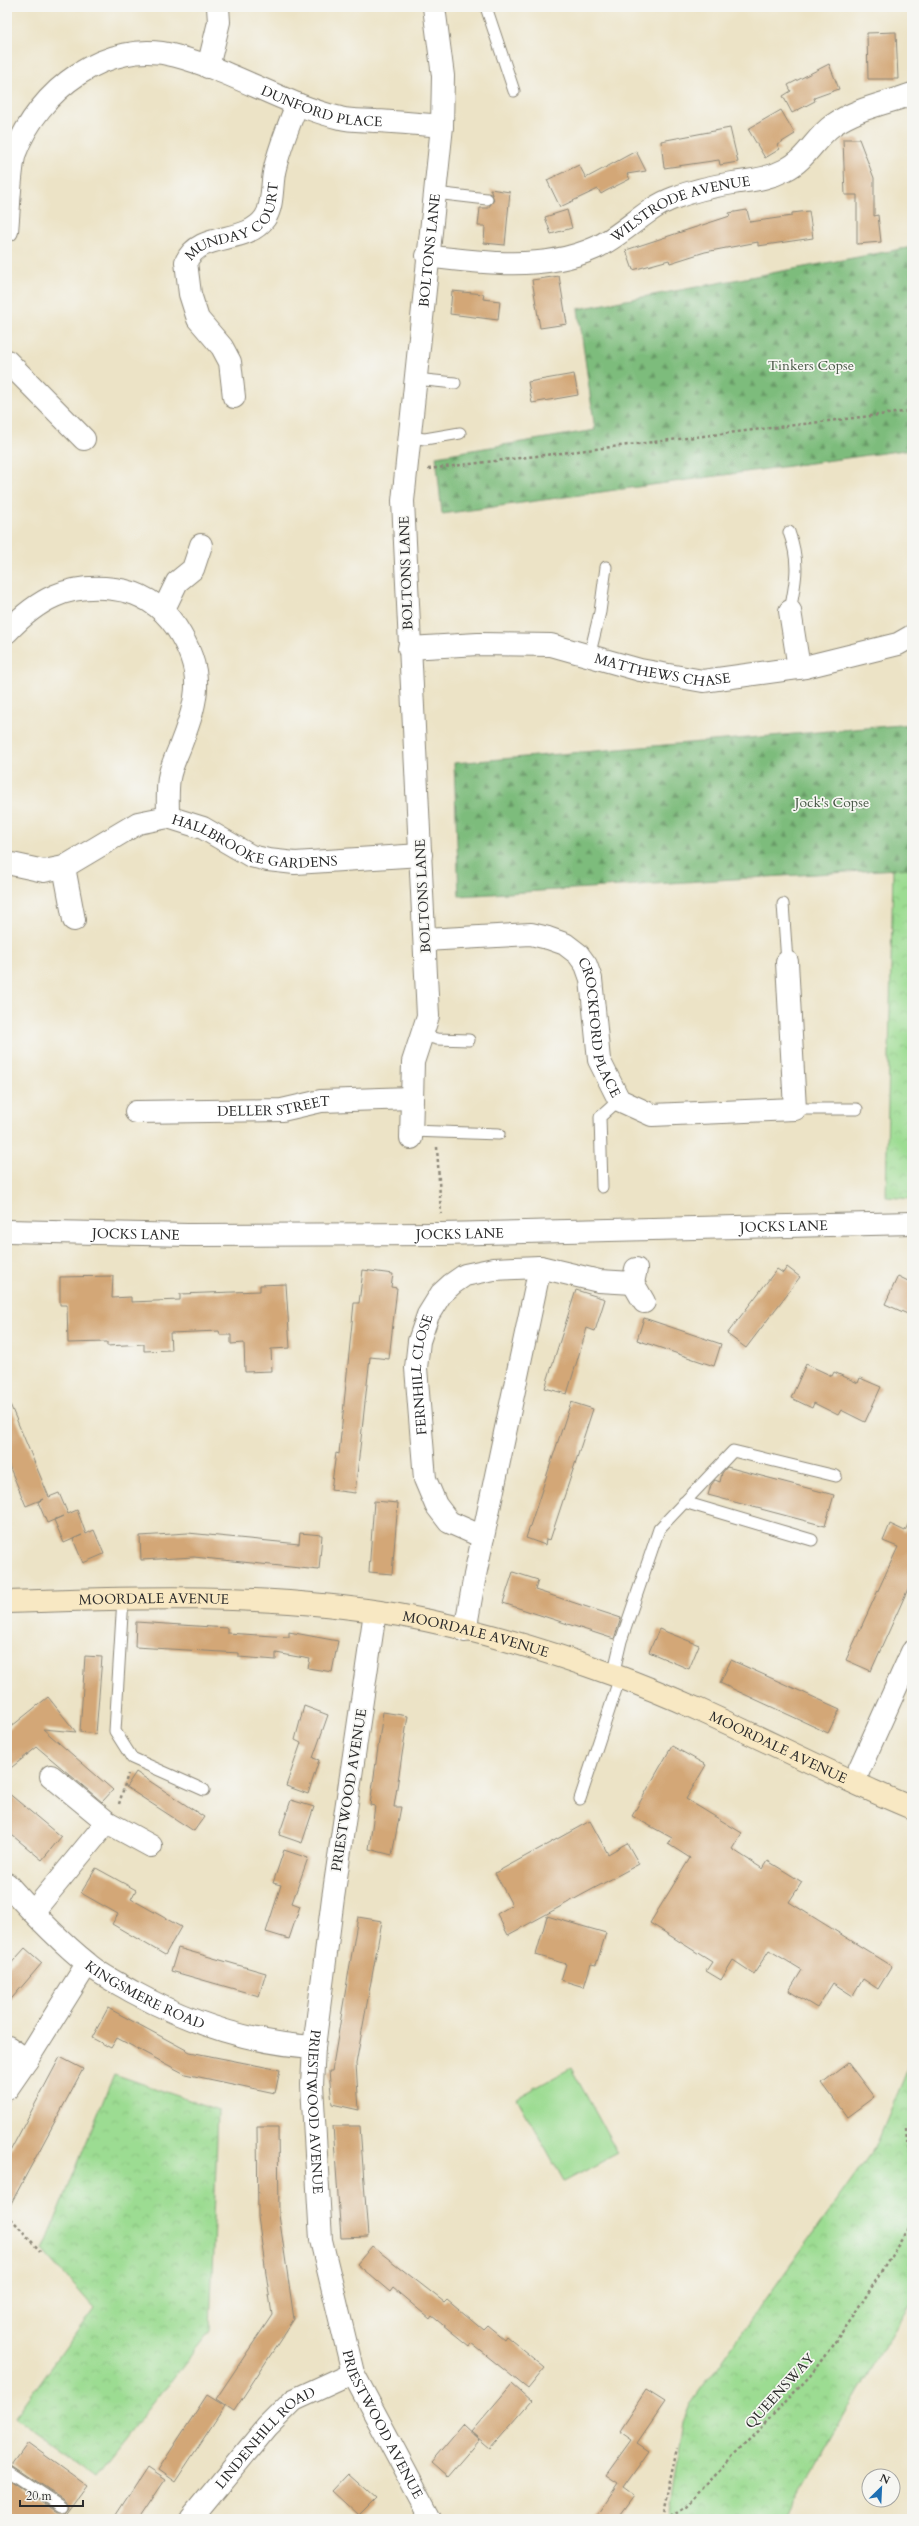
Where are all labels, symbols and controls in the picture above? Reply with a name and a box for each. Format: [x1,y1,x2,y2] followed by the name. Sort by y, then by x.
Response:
[258,81,383,131] street label: DUNFORD PLACE
[606,171,752,247] street label: WILSTRODE AVENUE
[180,181,282,264] street label: MUNDAY COURT
[414,192,444,308] street label: BOLTONS LANE
[768,356,854,375] park label: Tinkers Copse
[395,515,417,630] street label: BOLTONS LANE
[592,648,732,691] street label: MATTHEWS CHASE
[793,793,869,812] park label: Jock's Copse
[170,809,338,873] street label: HALLBROOKE GARDENS
[411,838,435,954] street label: BOLTONS LANE
[574,953,626,1101] street label: CROCKFORD PLACE
[217,1091,330,1120] street label: DELLER STREET
[738,1215,828,1237] street label: JOCKS LANE
[90,1223,180,1244] street label: JOCKS LANE
[414,1223,504,1244] street label: JOCKS LANE
[406,1311,437,1436] street label: FERNHILL CLOSE
[78,1589,230,1609] street label: MOORDALE AVENUE
[401,1606,552,1662] street label: MOORDALE AVENUE
[706,1706,851,1788] street label: MOORDALE AVENUE
[327,1707,371,1873] street label: PRIESTWOOD AVENUE
[81,1956,207,2033] street label: KINGSMERE ROAD
[302,2028,328,2195] street label: PRIESTWOOD AVENUE
[338,2348,428,2502] street label: PRIESTWOOD AVENUE
[741,2349,819,2433] street label: QUEENSWAY
[211,2382,318,2493] street label: LINDENHILL ROAD
[861,2468,901,2508] north arrow
[877,2471,893,2488] text: N
[20,2482,83,2508] scale bar
[26,2488,53,2504] text: 20 m

